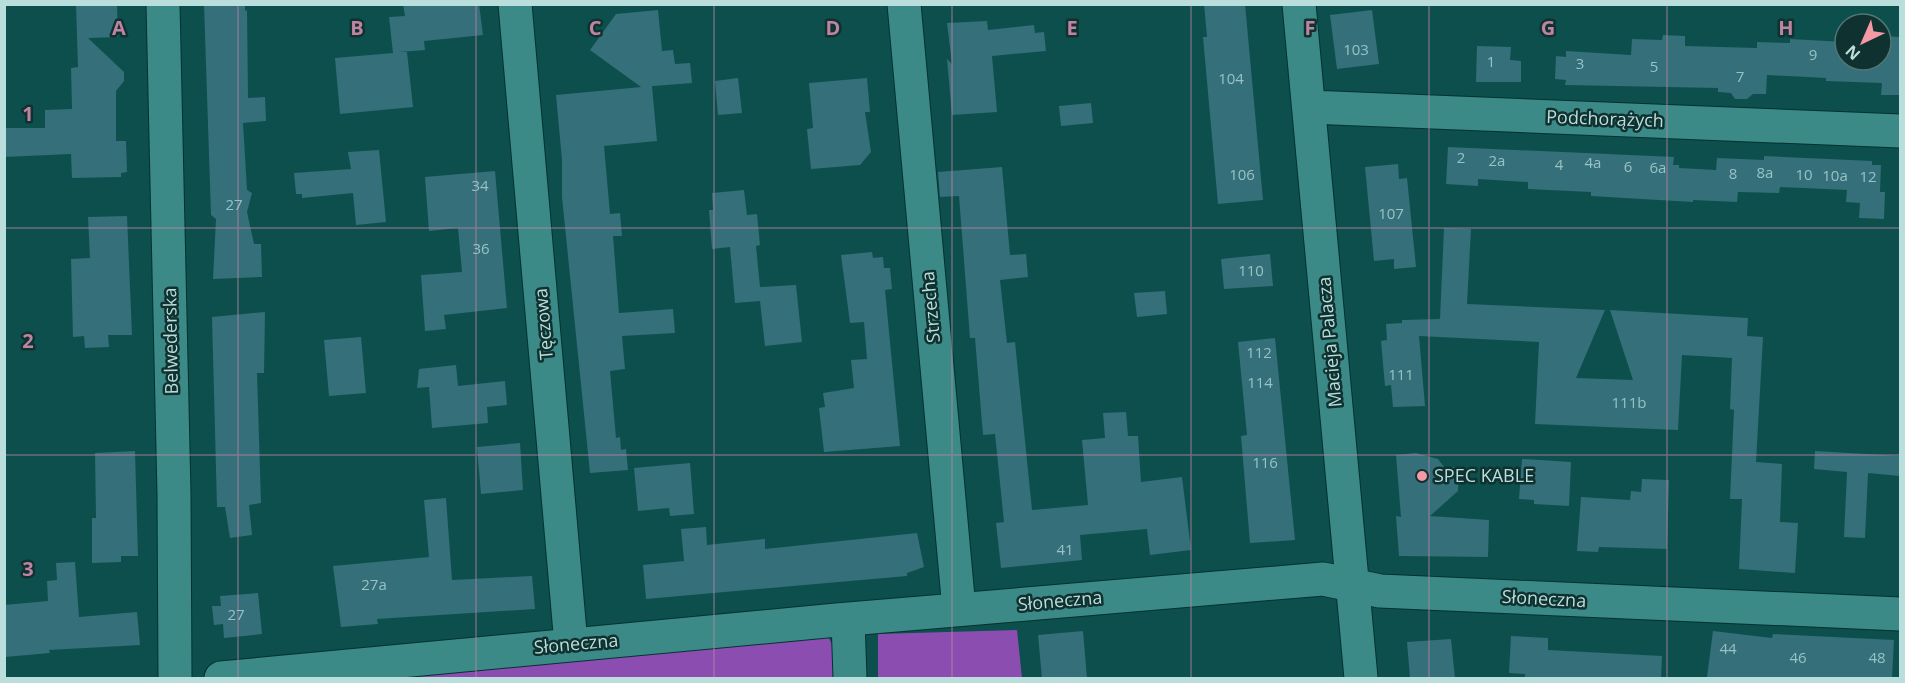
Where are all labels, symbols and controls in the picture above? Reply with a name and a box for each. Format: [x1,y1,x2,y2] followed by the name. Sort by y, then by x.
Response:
[1833,12,1893,72] north arrow
[112,14,126,41] text: A
[350,14,364,41] text: B
[589,14,602,41] text: C
[826,14,840,41] text: D
[1066,14,1078,41] text: E
[1305,14,1315,41] text: F
[1541,14,1555,41] text: G
[1778,14,1794,41] text: H
[1343,39,1369,59] house number: 103
[1840,40,1865,65] text: N
[1809,44,1817,64] house number: 9
[1487,51,1495,71] house number: 1
[1576,53,1584,73] house number: 3
[1650,56,1658,76] house number: 5
[1736,66,1744,86] house number: 7
[1218,68,1244,88] house number: 104
[22,100,34,127] text: 1
[1546,104,1664,132] street label: Podchorążych
[1457,147,1465,167] house number: 2
[1489,150,1505,170] house number: 2a
[1585,152,1601,172] house number: 4a
[1555,154,1564,174] house number: 4
[1624,156,1632,176] house number: 6
[1650,157,1666,177] house number: 6a
[1757,162,1773,182] house number: 8a
[1729,163,1737,183] house number: 8
[1229,164,1255,184] house number: 106
[1795,164,1813,184] house number: 10
[1822,165,1848,185] house number: 10a
[1859,166,1877,186] house number: 12
[471,175,489,195] house number: 34
[225,194,243,214] house number: 27
[1378,203,1404,223] house number: 107
[472,238,490,258] house number: 36
[1238,260,1264,280] house number: 110
[915,270,945,344] street label: Strzecha
[1311,276,1347,408] street label: Macieja Palacza
[157,287,183,395] street label: Belwederska
[528,287,558,361] street label: Tęczowa
[22,327,34,354] text: 2
[1246,342,1272,362] house number: 112
[1388,364,1414,384] house number: 111
[1247,372,1273,392] house number: 114
[1612,392,1646,412] house number: 111b
[1252,452,1278,472] house number: 116
[1434,463,1534,487] place label: SPEC KABLE
[1415,469,1429,483] marker: SPEC KABLE
[1056,539,1074,559] house number: 41
[22,555,34,582] text: 3
[361,574,387,594] house number: 27a
[1017,584,1103,616] street label: Słoneczna
[1501,584,1587,612] street label: Słoneczna
[227,604,245,624] house number: 27
[533,627,619,659] street label: Słoneczna
[1719,638,1737,658] house number: 44
[1789,647,1807,667] house number: 46
[1868,647,1886,667] house number: 48

